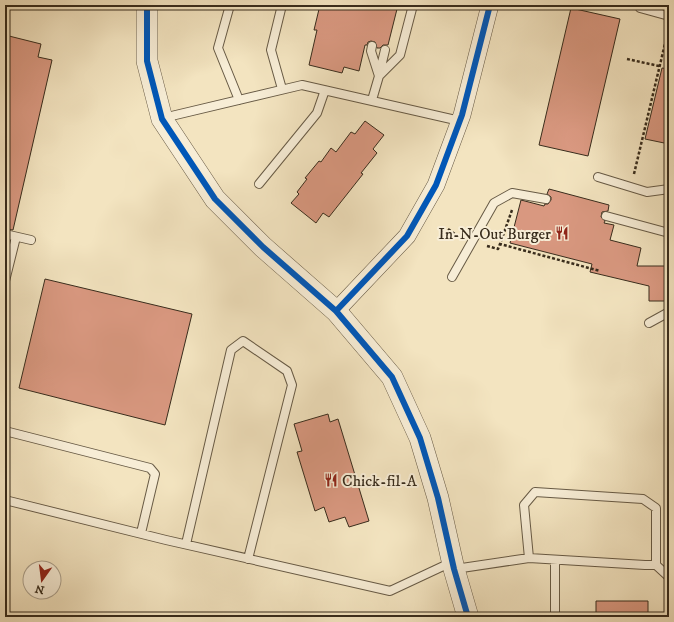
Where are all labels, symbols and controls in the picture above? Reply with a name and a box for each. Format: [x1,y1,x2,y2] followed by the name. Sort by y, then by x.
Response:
[438,224,551,244] place label: In-N-Out Burger
[554,225,570,241] restaurant icon: In-N-Out Burger
[342,471,418,491] place label: Chick-fil-A
[323,472,339,488] restaurant icon: Chick-fil-A
[22,560,62,600] north arrow
[34,581,46,597] text: N

